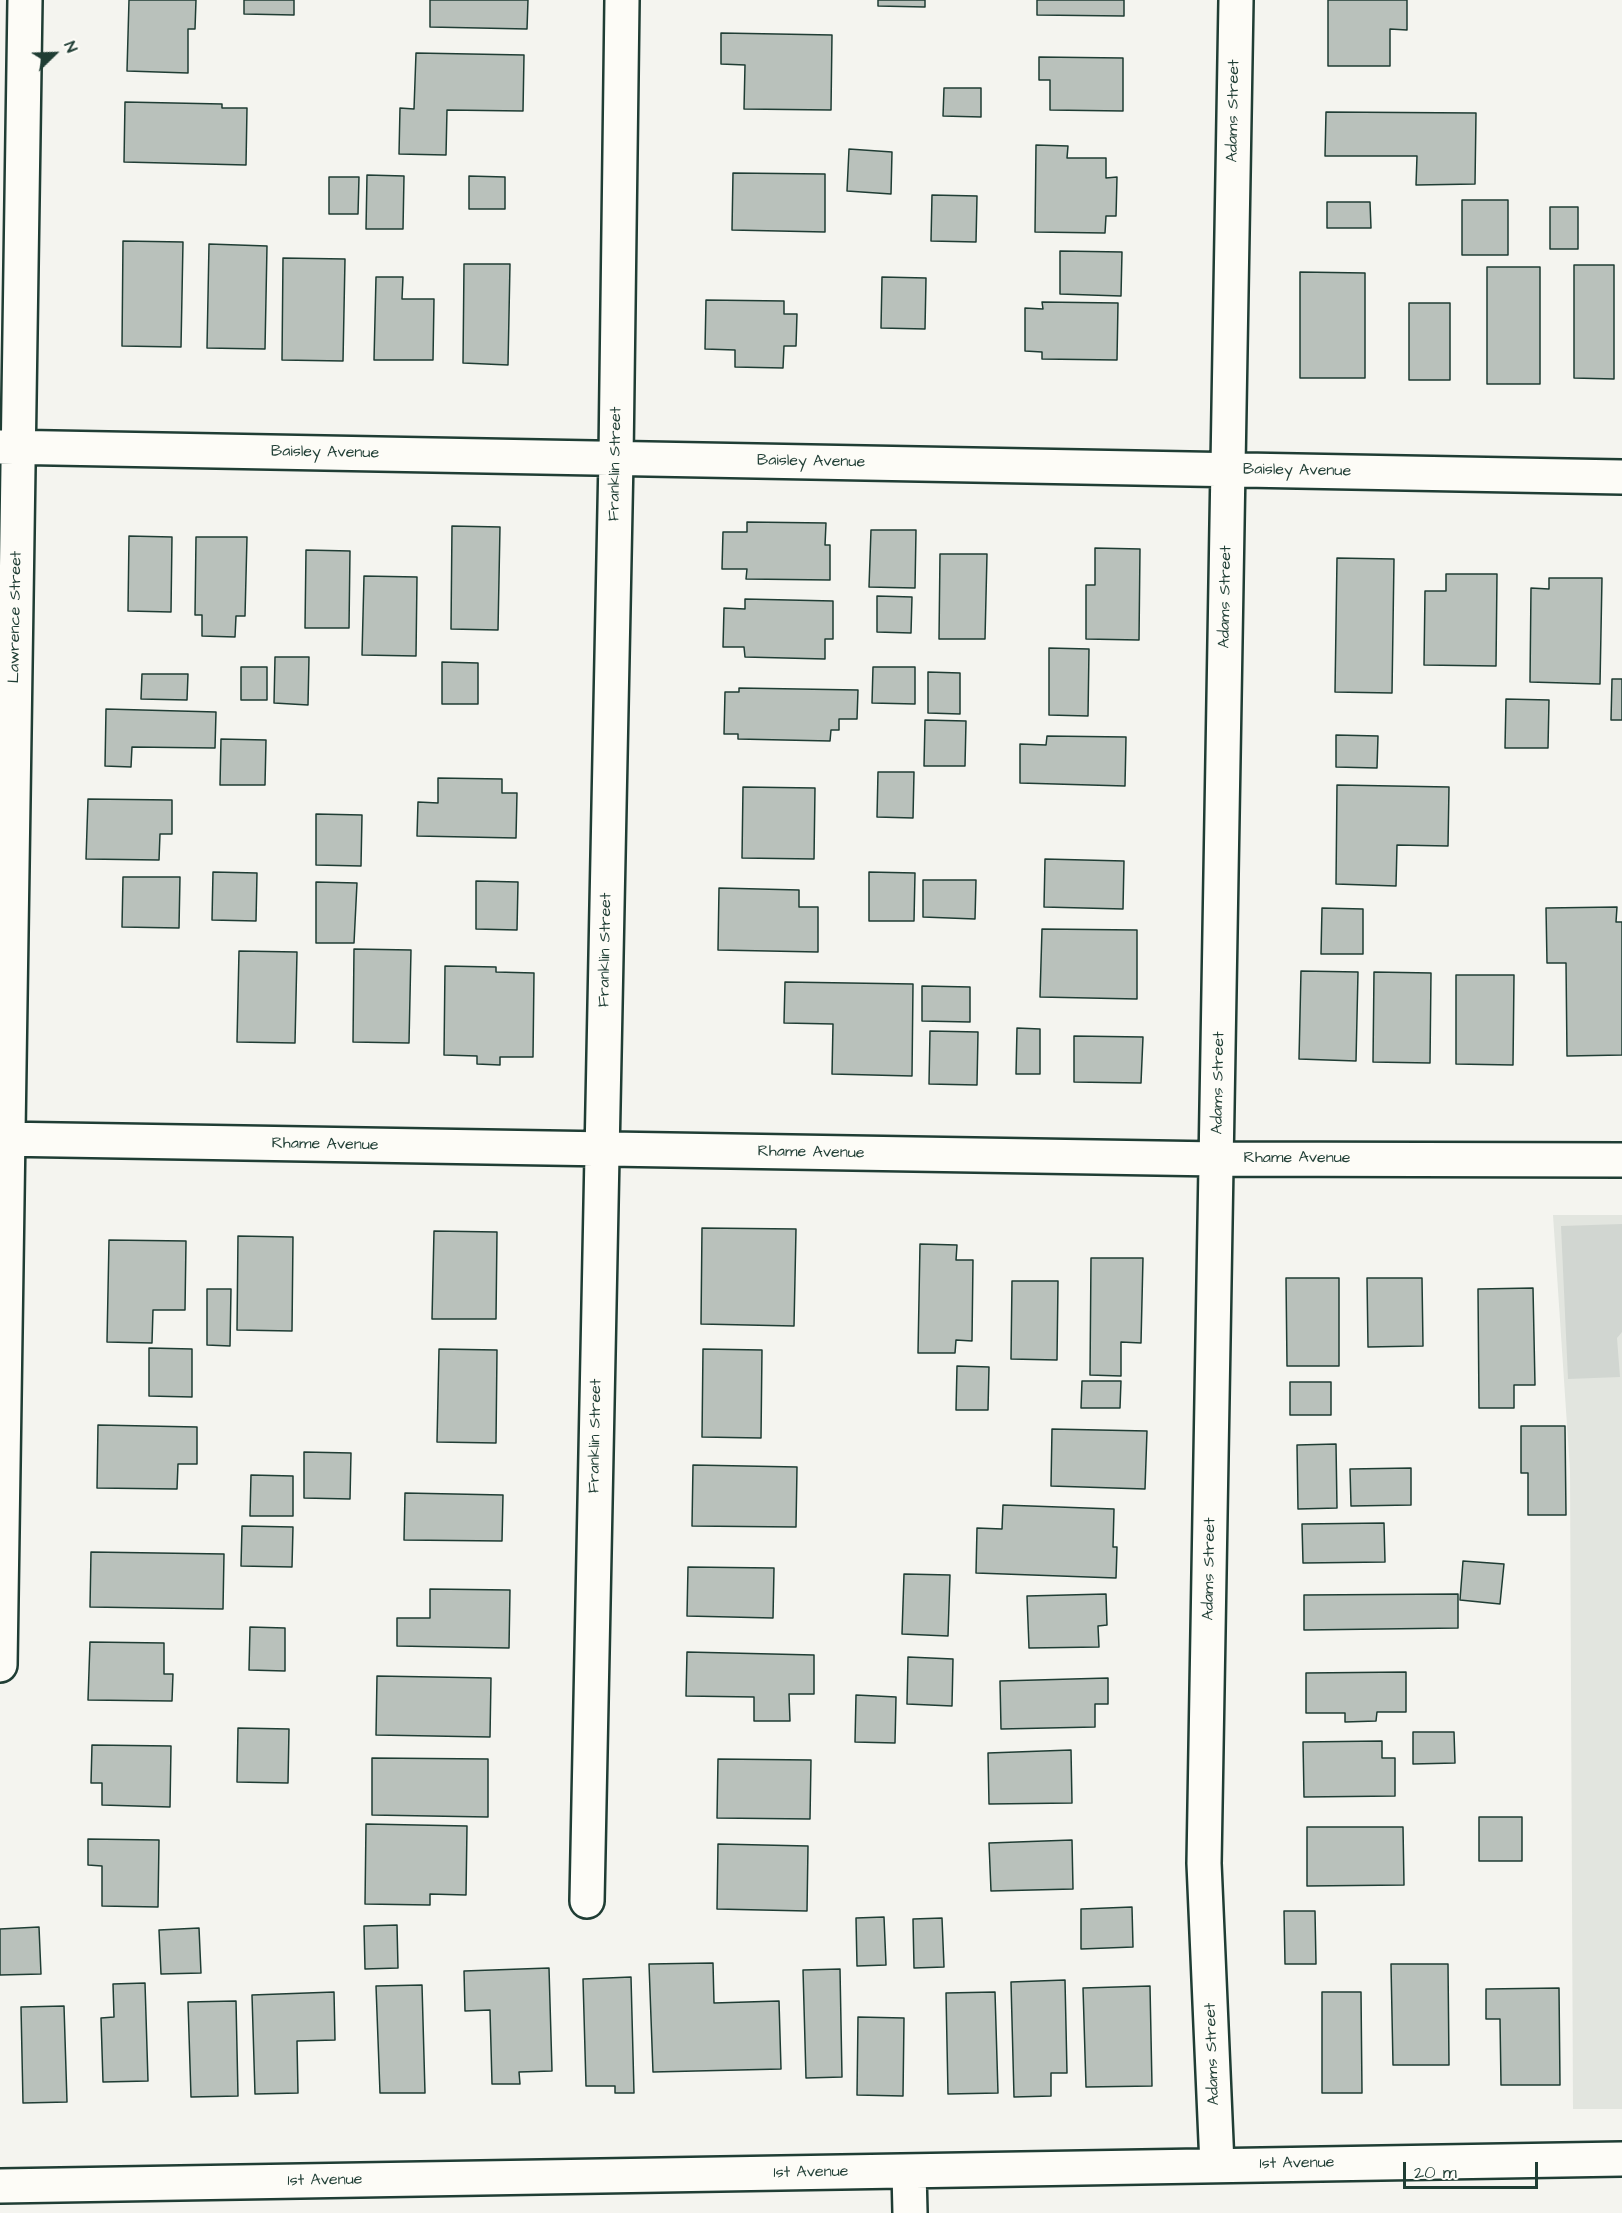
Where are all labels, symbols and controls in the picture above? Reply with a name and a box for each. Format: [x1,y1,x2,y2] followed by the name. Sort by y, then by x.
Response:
[24,24,84,84] north arrow
[58,38,83,56] text: N
[1224,59,1244,163] street label: Adams Street
[605,407,627,521] street label: Franklin Street
[271,442,379,464] street label: Baisley Avenue
[757,451,865,473] street label: Baisley Avenue
[1243,460,1351,482] street label: Baisley Avenue
[1216,545,1236,649] street label: Adams Street
[5,551,27,683] street label: Lawrence Street
[595,893,617,1007] street label: Franklin Street
[1209,1031,1229,1135] street label: Adams Street
[271,1134,379,1156] street label: Rhame Avenue
[757,1142,865,1164] street label: Rhame Avenue
[1244,1149,1350,1169] street label: Rhame Avenue
[585,1379,607,1493] street label: Franklin Street
[1200,1517,1220,1621] street label: Adams Street
[1202,2002,1224,2106] street label: Adams Street
[1406,2150,1541,2188] scale bar
[1259,2154,1335,2174] street label: 1st Avenue
[1414,2160,1457,2185] text: 20 m
[773,2163,849,2183] street label: 1st Avenue
[287,2171,363,2191] street label: 1st Avenue

